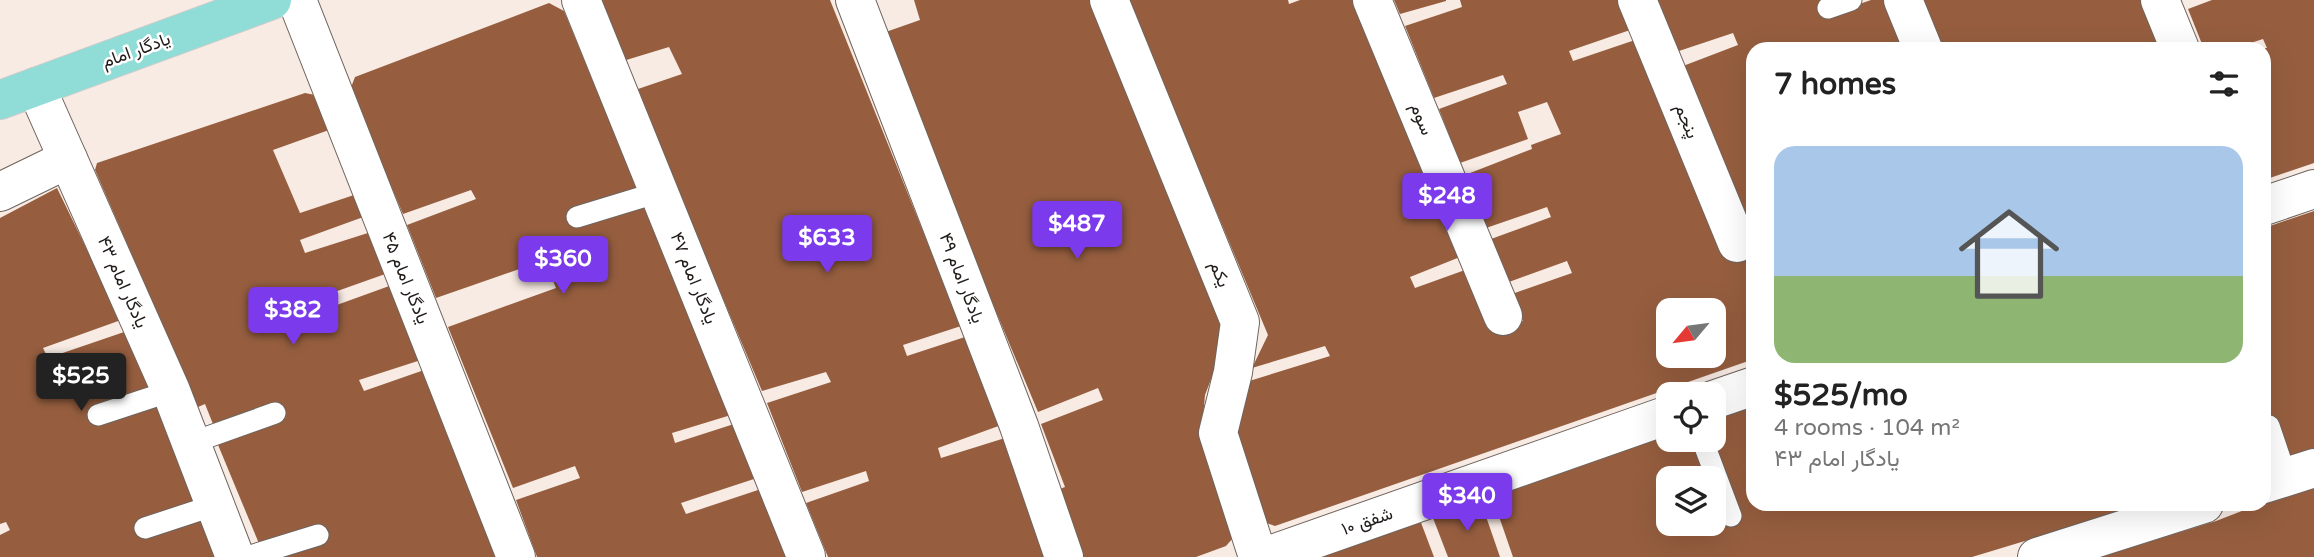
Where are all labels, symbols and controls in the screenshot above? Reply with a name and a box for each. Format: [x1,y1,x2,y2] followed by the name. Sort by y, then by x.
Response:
[99,27,174,73] street label: یادگار امام
[2205,65,2243,103] icon: filters
[1774,66,1896,103] text: 7 homes
[1405,100,1438,139] street label: سوم
[1669,100,1704,142] street label: پنجم
[1406,174,1488,233] pin: $248
[1418,182,1476,210] text: $248
[1946,191,2072,317] icon: home
[1036,202,1118,261] pin: $487
[1048,210,1106,238] text: $487
[786,216,868,275] pin: $633
[798,224,856,252] text: $633
[377,229,434,327] street label: یادگار امام ۴۵
[665,229,722,327] street label: یادگار امام ۴۷
[934,230,989,327] street label: یادگار امام ۴۹
[92,233,153,332] street label: یادگار امام ۴۳
[522,236,604,296] pin: $360
[534,245,592,273] text: $360
[1204,258,1235,291] street label: یکم
[252,288,334,347] pin: $382
[264,296,322,324] text: $382
[1656,298,1726,368] north arrow
[1656,298,1726,536] map controls
[40,354,122,413] pin: $525
[52,362,110,390] text: $525
[1774,377,1908,414] text: $525/mo
[1656,382,1726,452] button: locate
[1774,414,1960,442] text: 4 rooms · 104 m²
[1774,445,1900,473] text: یادگار امام ۴۳
[1656,466,1726,536] button: layers
[1426,474,1508,533] pin: $340
[1438,482,1496,510] text: $340
[1338,502,1396,540] street label: شفق ۱۰

